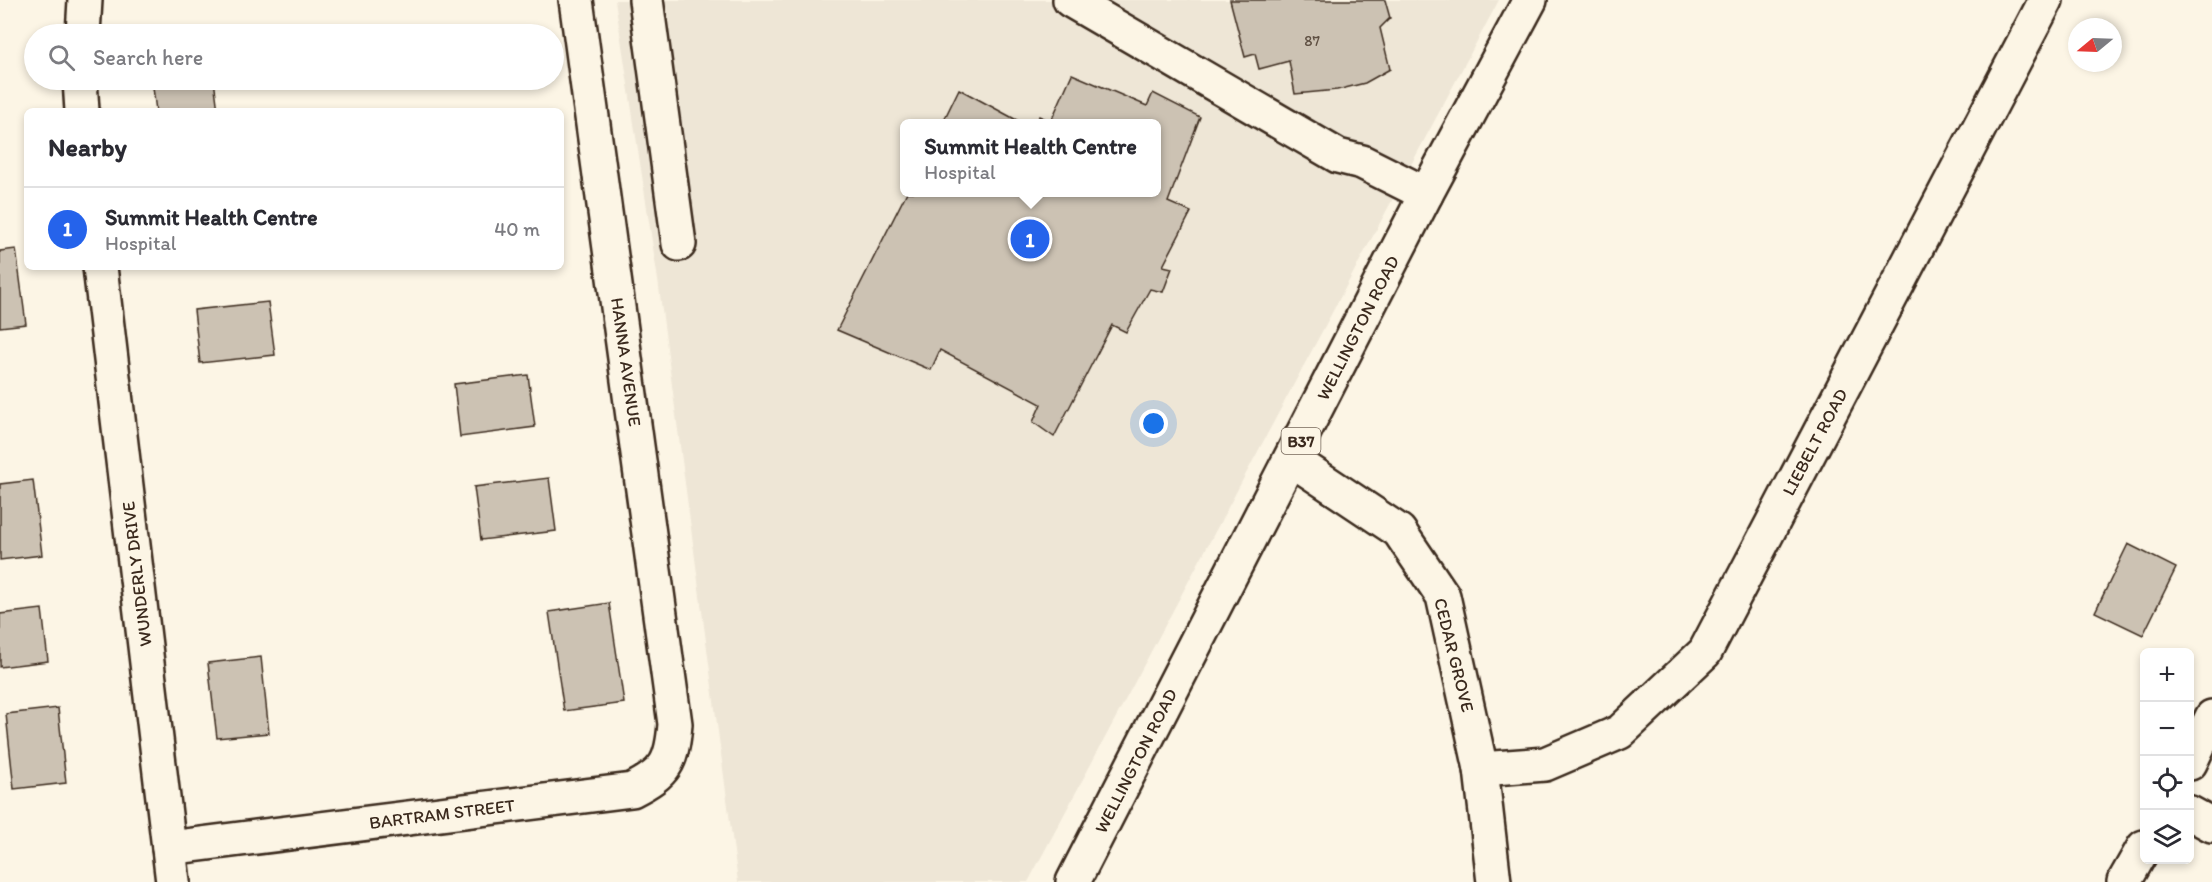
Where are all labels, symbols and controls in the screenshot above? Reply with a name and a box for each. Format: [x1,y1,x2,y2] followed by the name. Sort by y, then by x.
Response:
[2068,18,2122,72] north arrow
[24,24,564,90] search box
[1304,32,1320,50] house number: 87
[45,41,78,74] icon: search
[93,44,203,71] text: Search here
[900,119,1161,197] popup
[48,131,127,163] text: Nearby
[924,133,1137,160] text: Summit Health Centre
[924,160,996,184] text: Hospital
[105,204,318,231] text: Summit Health Centre
[1010,216,1050,262] pin: 1
[63,217,72,241] text: 1
[494,217,540,241] text: 40 m
[105,231,177,255] text: Hospital
[1312,252,1404,404] street label: WELLINGTON ROAD
[606,296,646,428] street label: HANNA AVENUE
[1778,385,1852,499] street label: LIEBELT ROAD
[1139,409,1168,438] your location
[1282,428,1320,454] road number: B37
[117,500,157,648] street label: WUNDERLY DRIVE
[1429,596,1479,714] street label: CEDAR GROVE
[2140,648,2194,864] map controls
[2140,648,2194,702] button: +
[1090,685,1182,837] street label: WELLINGTON ROAD
[2140,702,2194,756] button: −
[2140,756,2194,810] button: locate
[368,794,516,834] street label: BARTRAM STREET
[2140,810,2194,864] button: layers

